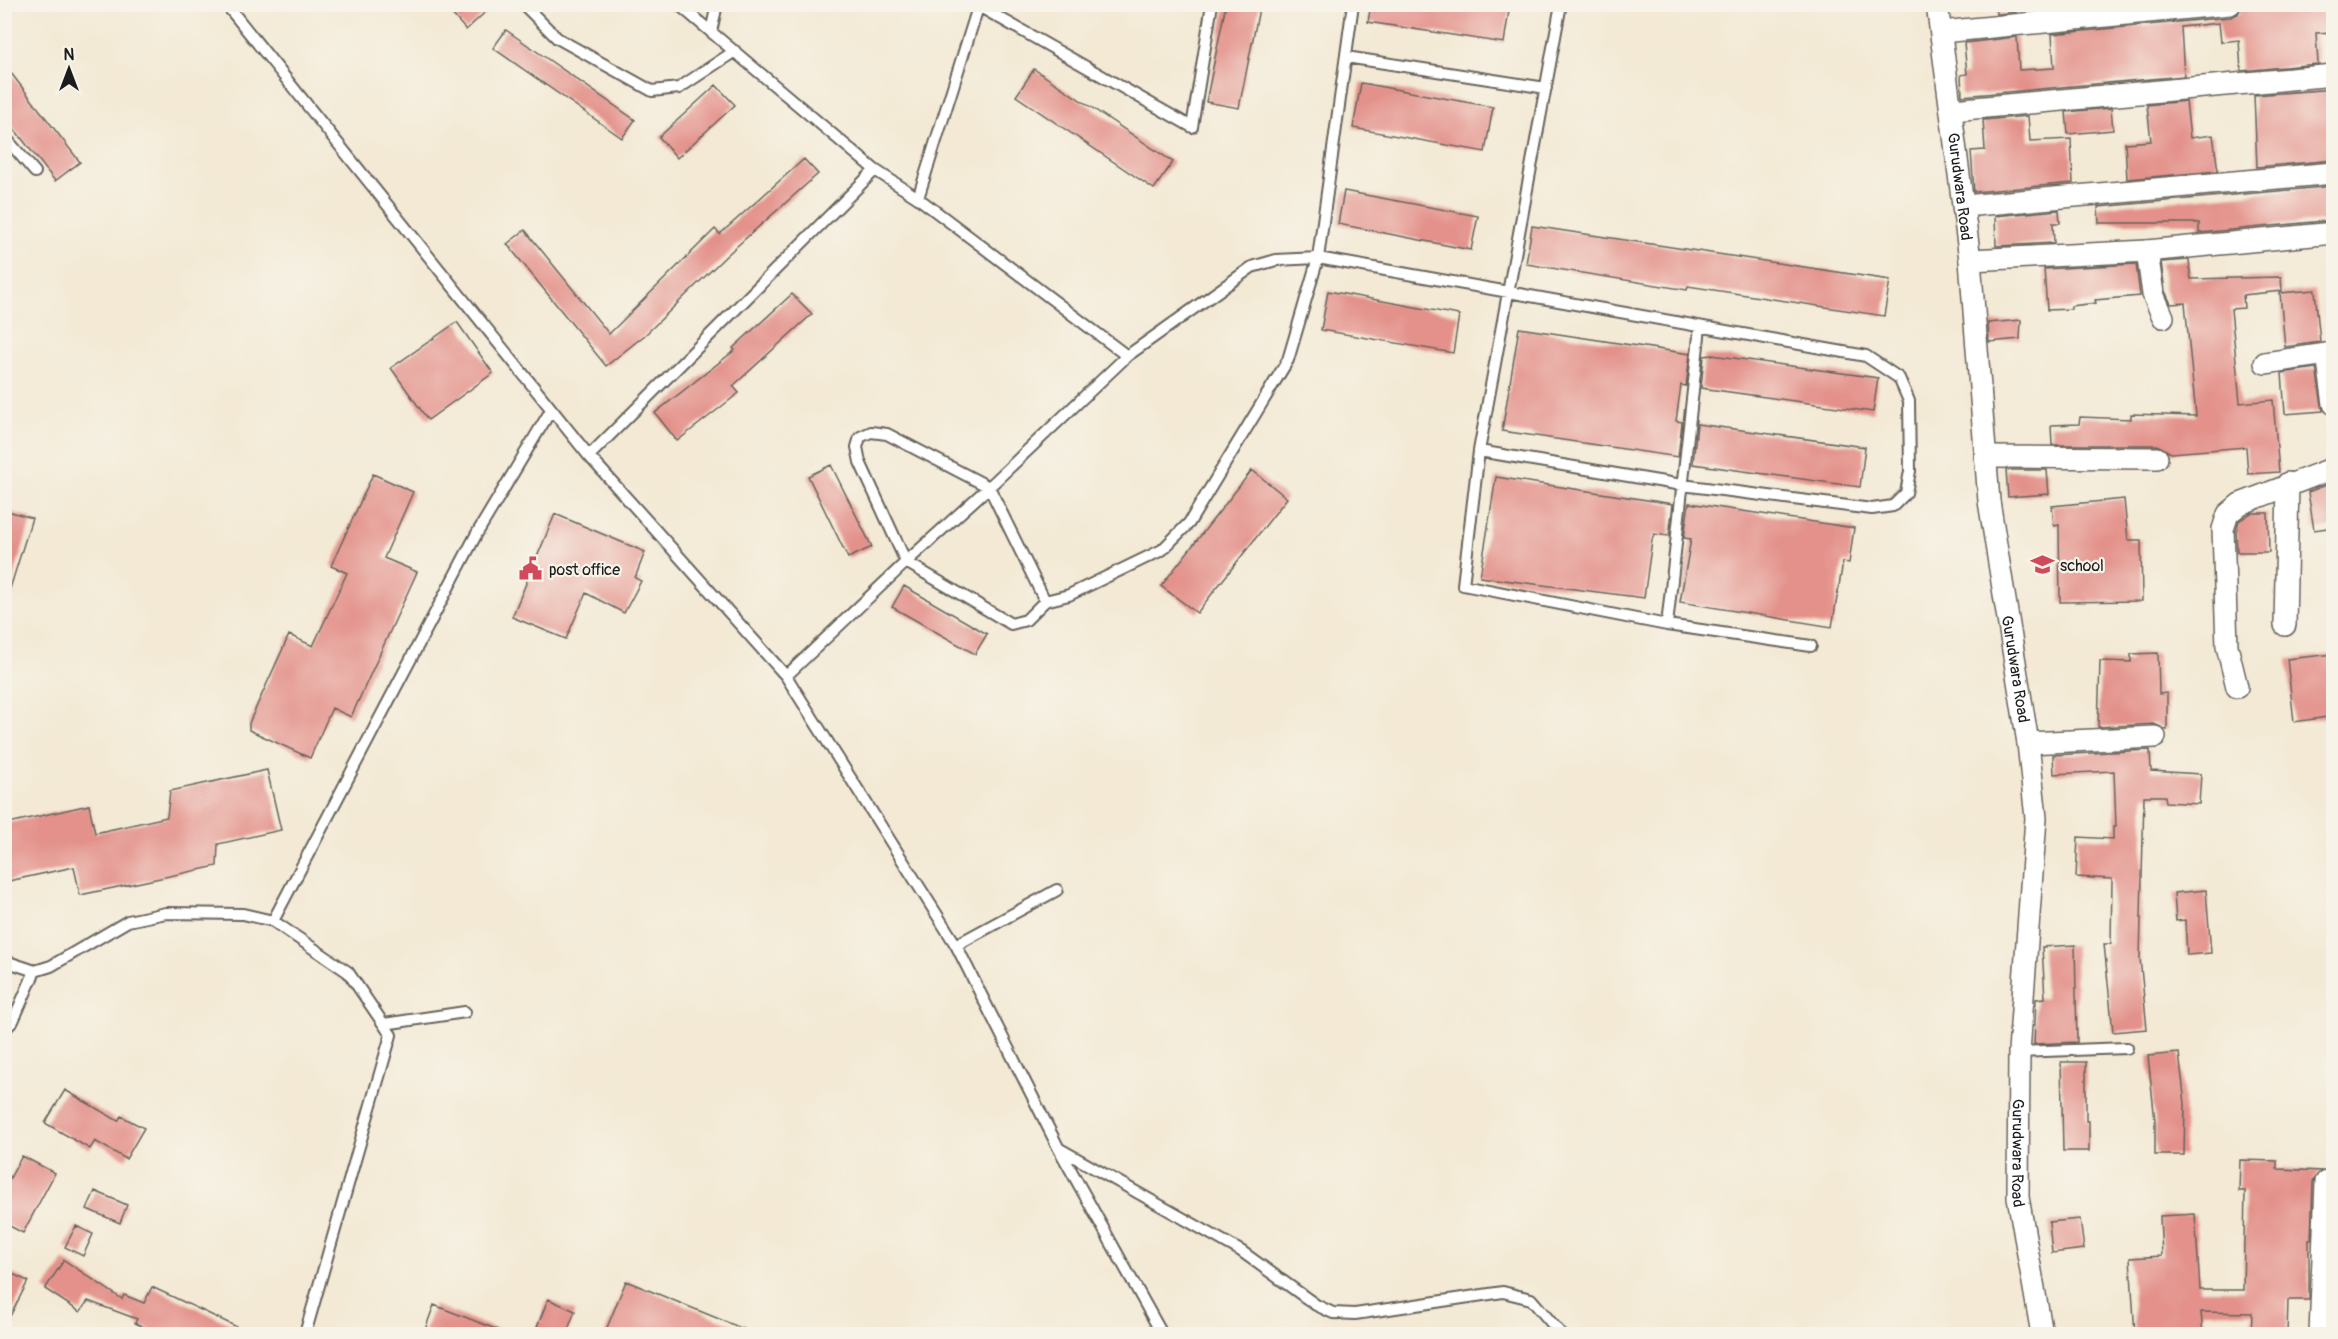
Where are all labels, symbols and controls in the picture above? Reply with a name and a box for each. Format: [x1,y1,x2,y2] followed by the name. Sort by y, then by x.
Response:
[39,39,99,99] north arrow
[64,45,75,65] text: N
[1943,132,1976,242] street label: Gurudwara Road
[2029,552,2055,578] school or university icon: school
[518,556,544,582] public building icon: post office
[2060,556,2104,576] place label: school
[549,560,620,580] place label: post office
[1997,614,2034,724] street label: Gurudwara Road
[2007,1099,2029,1209] street label: Gurudwara Road

